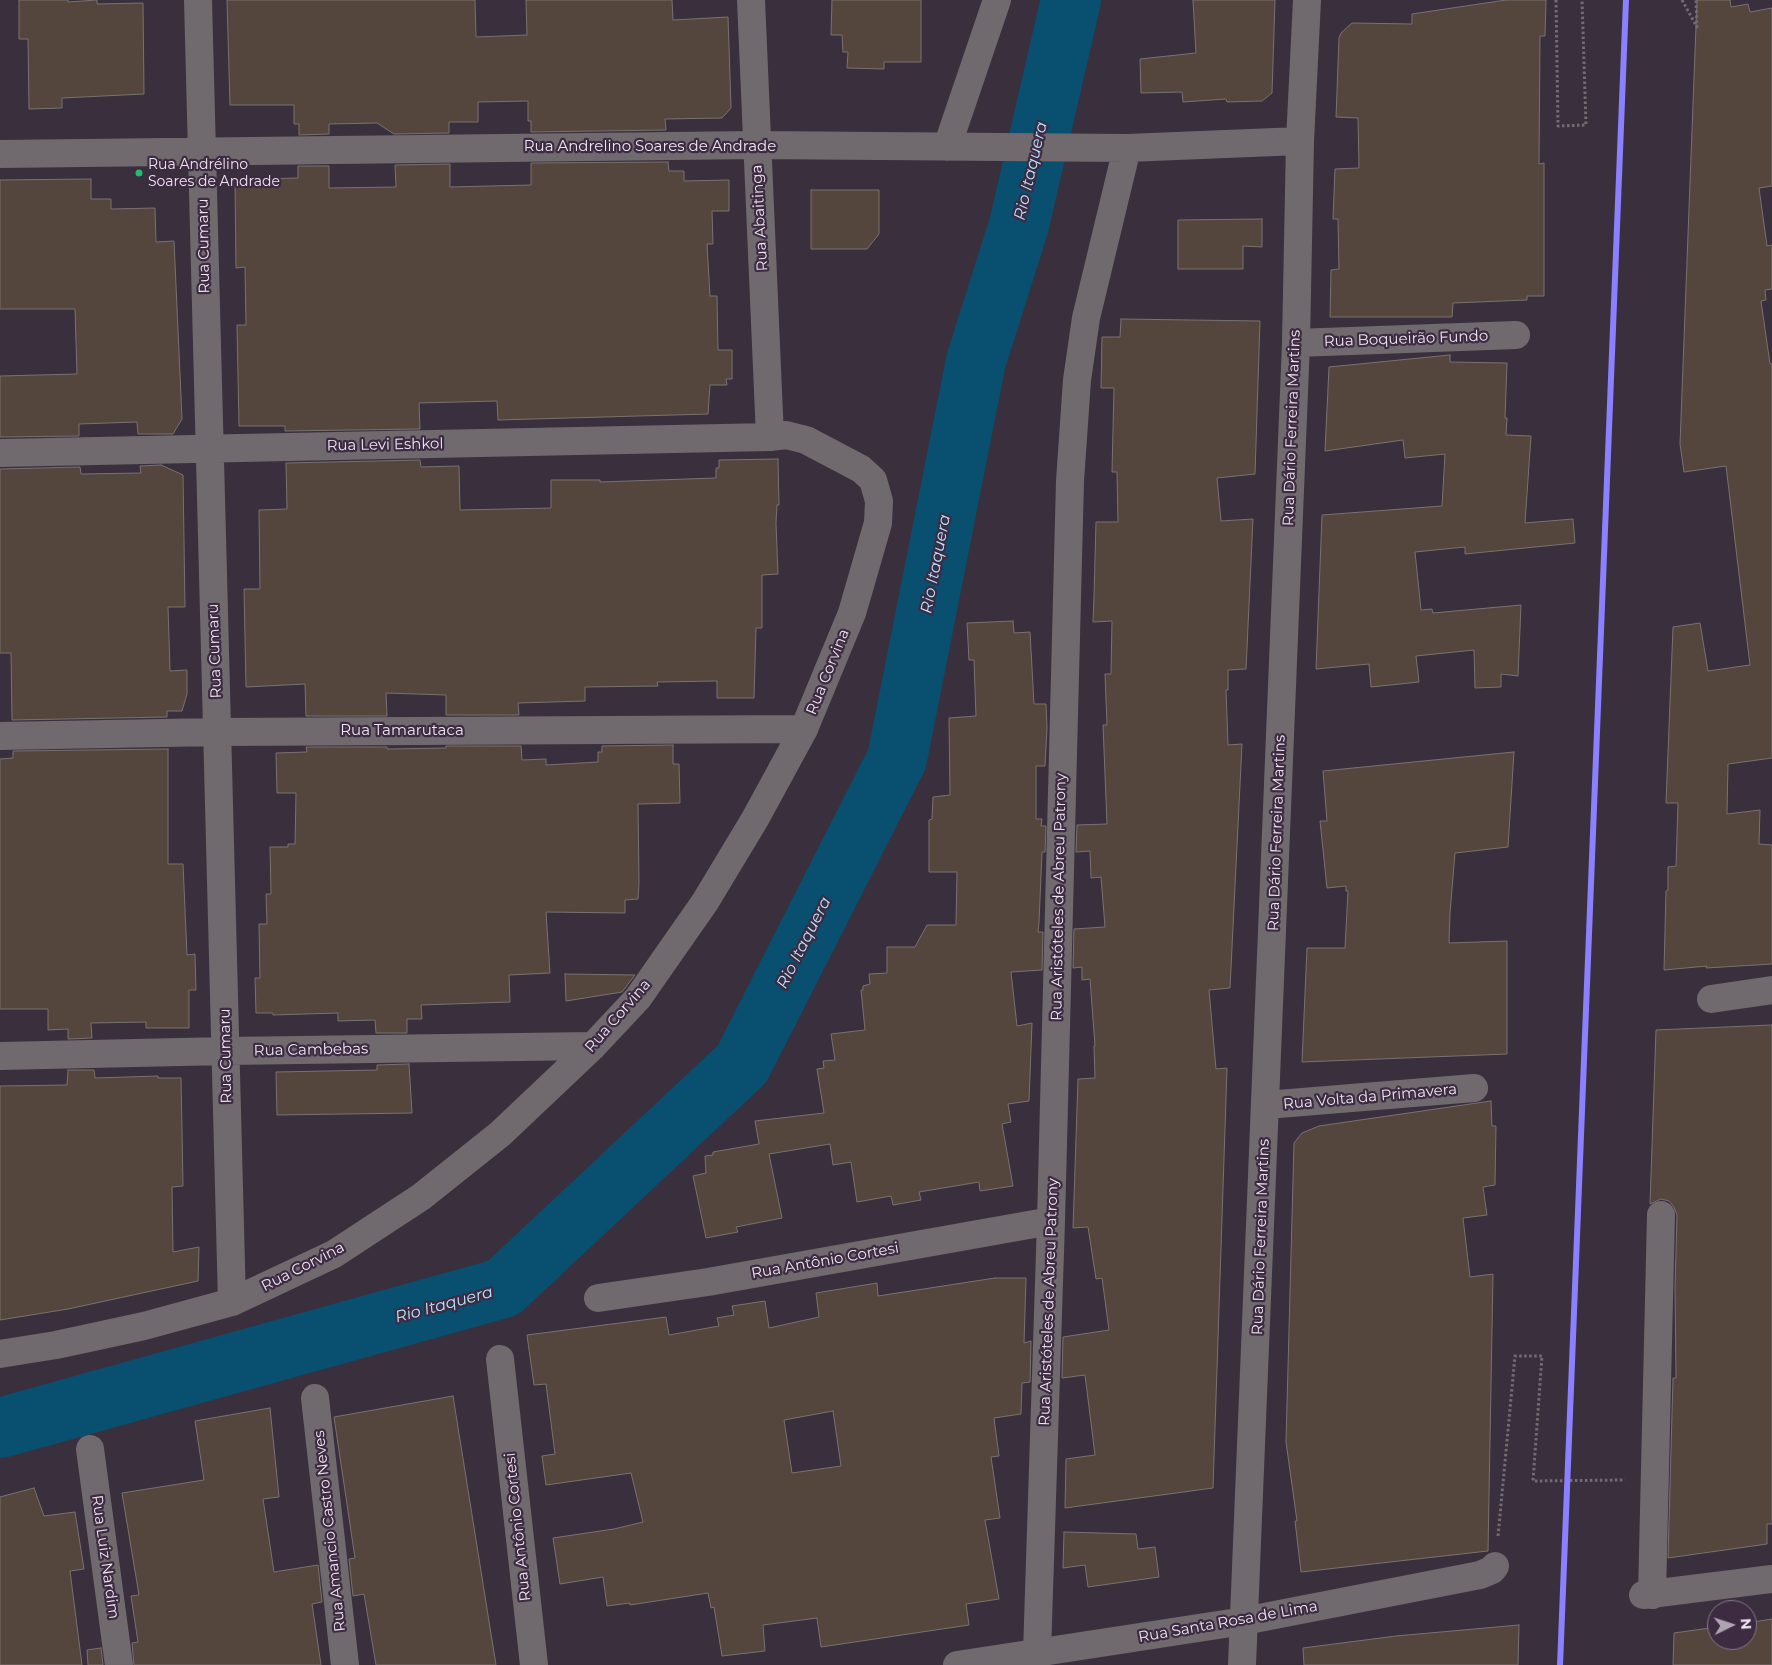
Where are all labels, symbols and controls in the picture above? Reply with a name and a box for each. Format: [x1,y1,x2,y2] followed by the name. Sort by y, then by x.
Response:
[1010,120,1052,222] water label: Rio Itaquera
[524,138,776,156] street label: Rua Andrelino Soares de Andrade
[148,157,280,190] place label: Rua Andrélino Soares de Andrade
[748,164,772,272] street label: Rua Abaitinga
[134,168,144,178] marker: Rua Andrélino Soares de Andrade
[194,198,214,294] street label: Rua Cumaru
[1324,327,1488,351] street label: Rua Boqueirão Fundo
[1280,329,1304,527] street label: Rua Dário Ferreira Martins
[326,435,444,455] street label: Rua Levi Eshkol
[917,513,955,615] water label: Rio Itaquera
[204,603,226,699] street label: Rua Cumaru
[803,627,853,717] street label: Rua Corvina
[340,722,464,740] street label: Rua Tamarutaca
[1265,734,1289,932] street label: Rua Dário Ferreira Martins
[1048,773,1070,1021] street label: Rua Aristóteles de Abreu Patrony
[773,894,835,992] water label: Rio Itaquera
[581,976,655,1056] street label: Rua Corvina
[216,1008,236,1104] street label: Rua Cumaru
[254,1040,368,1060] street label: Rua Cambebas
[1282,1080,1458,1114] street label: Rua Volta da Primavera
[1249,1138,1273,1336] street label: Rua Dário Ferreira Martins
[1036,1178,1062,1426] street label: Rua Aristóteles de Abreu Patrony
[258,1238,348,1296] street label: Rua Corvina
[750,1239,900,1283] street label: Rua Antônio Cortesi
[393,1283,495,1327] water label: Rio Itaquera
[310,1429,350,1633] street label: Rua Amancio Castro Neves
[501,1452,535,1602] street label: Rua Antônio Cortesi
[87,1494,123,1620] street label: Rua Luiz Nardim
[1137,1597,1319,1647] street label: Rua Santa Rosa de Lima
[1707,1600,1757,1650] north arrow
[1737,1618,1755,1630] text: N

